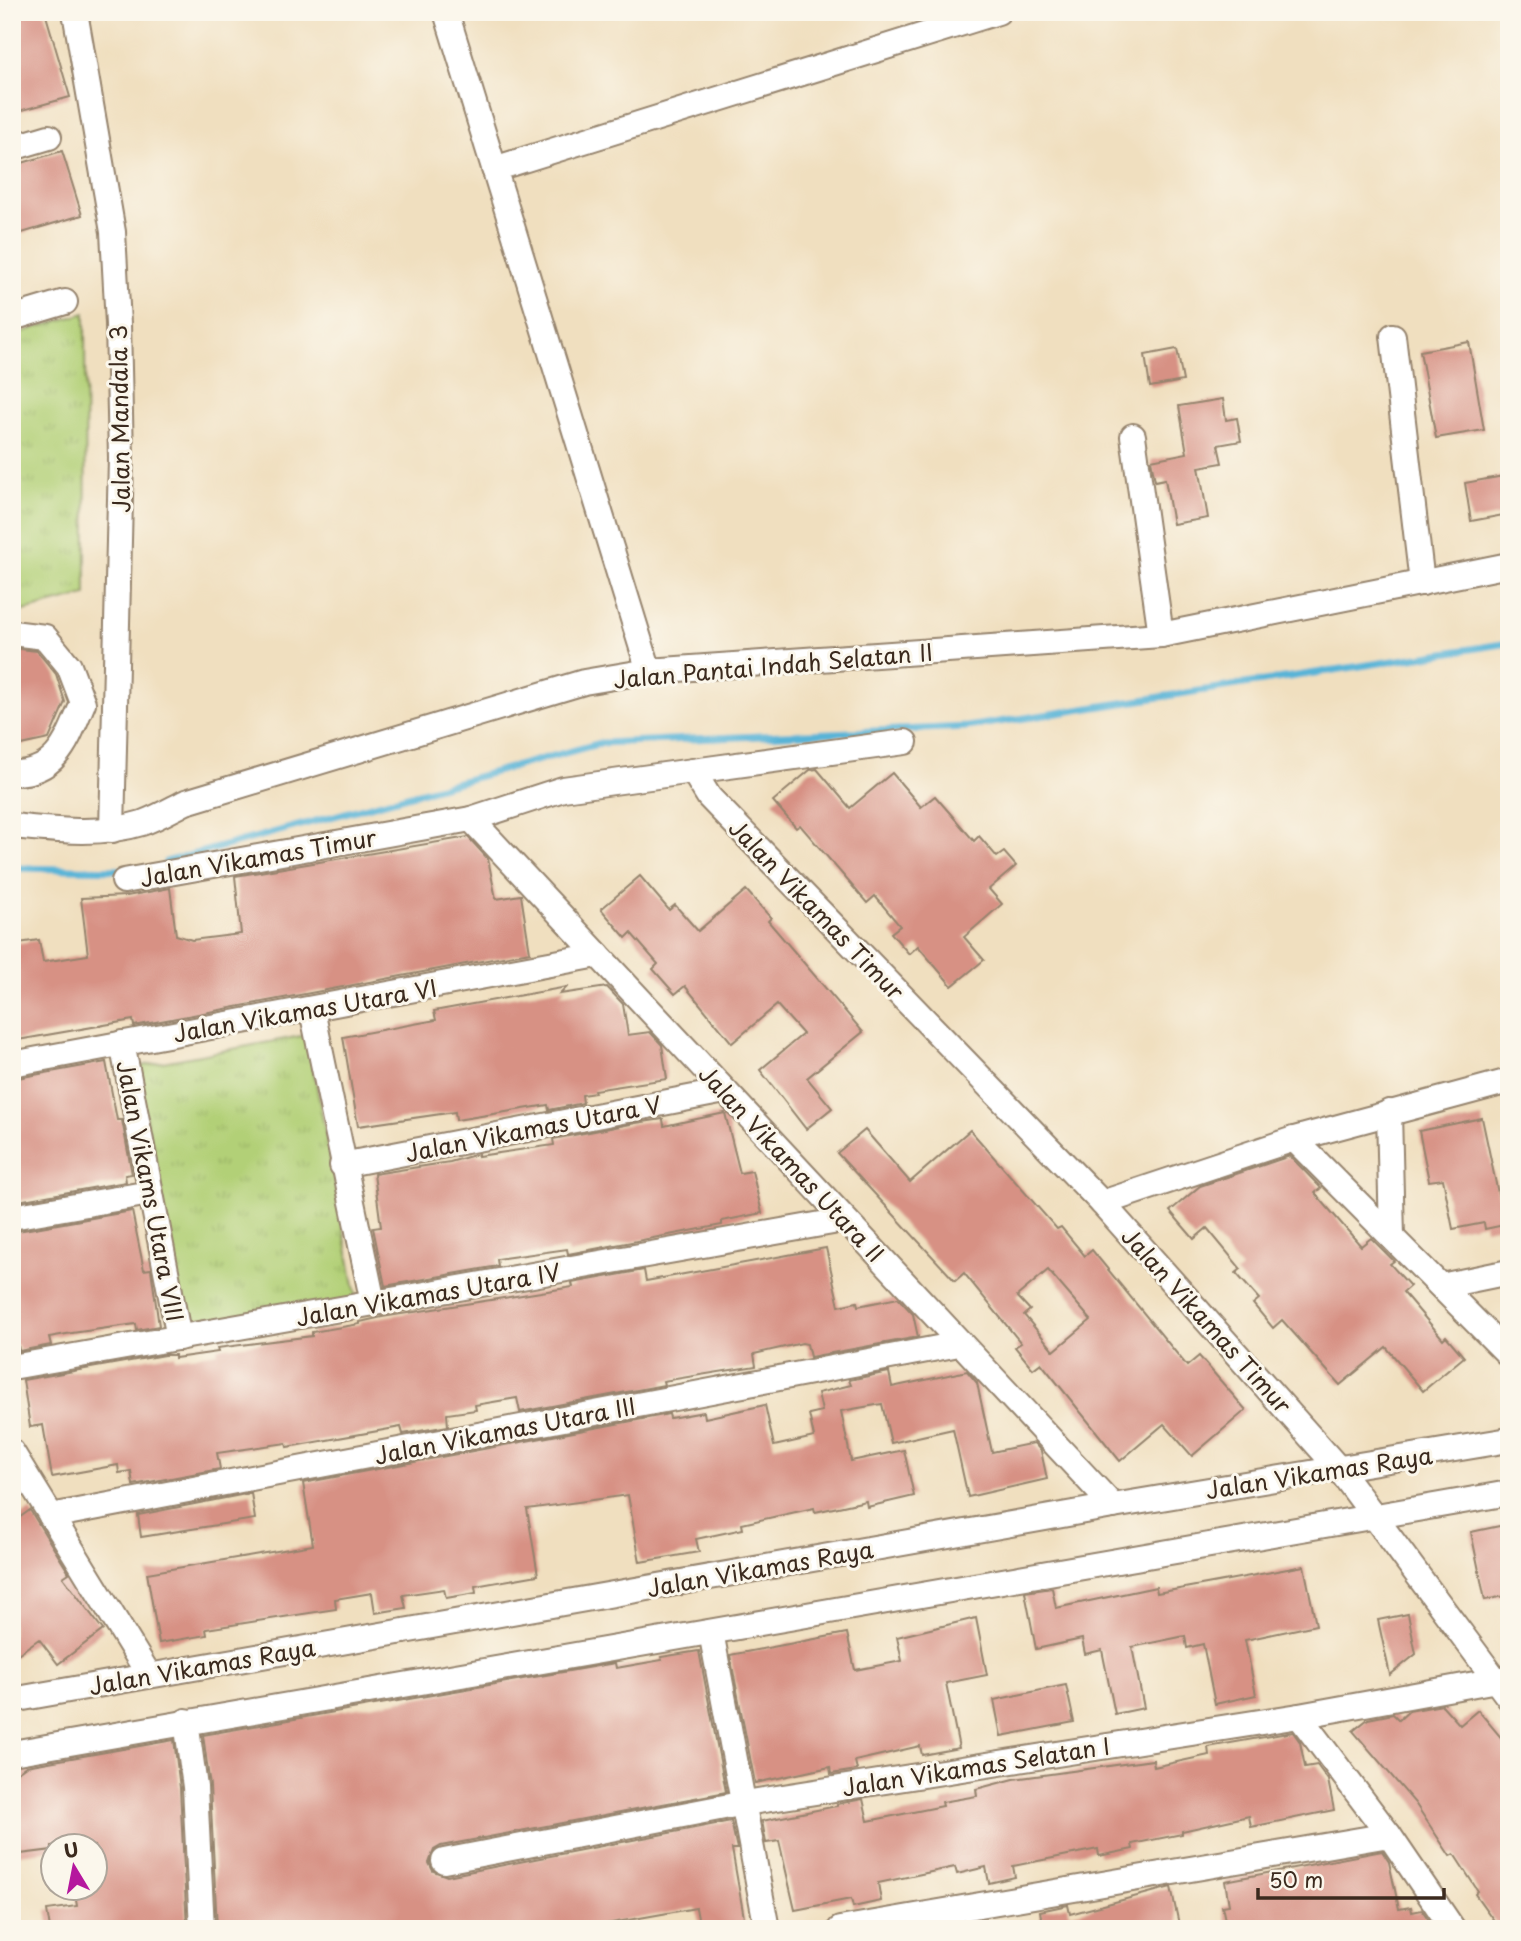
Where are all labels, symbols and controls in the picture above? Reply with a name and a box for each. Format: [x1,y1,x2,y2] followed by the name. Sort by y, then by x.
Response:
[100,325,138,513] street label: Jalan Mandala 3
[612,634,934,696] street label: Jalan Pantai Indah Selatan II
[721,811,913,1008] street label: Jalan Vikamas Timur
[137,819,379,895] street label: Jalan Vikamas Timur
[170,970,440,1050] street label: Jalan Vikamas Utara VI
[108,1057,194,1325] street label: Jalan Vikams Utara VIII
[691,1057,893,1269] street label: Jalan Vikamas Utara II
[402,1086,664,1170] street label: Jalan Vikamas Utara V
[1114,1219,1300,1421] street label: Jalan Vikamas Timur
[293,1253,563,1334] street label: Jalan Vikamas Utara IV
[371,1387,639,1473] street label: Jalan Vikamas Utara III
[1203,1437,1435,1507] street label: Jalan Vikamas Raya
[644,1531,876,1605] street label: Jalan Vikamas Raya
[86,1629,318,1703] street label: Jalan Vikamas Raya
[840,1728,1112,1804] street label: Jalan Vikamas Selatan I
[38,1832,108,1902] north arrow
[61,1834,80,1864] text: U
[1258,1857,1444,1901] scale bar
[1269,1863,1323,1895] text: 50 m

